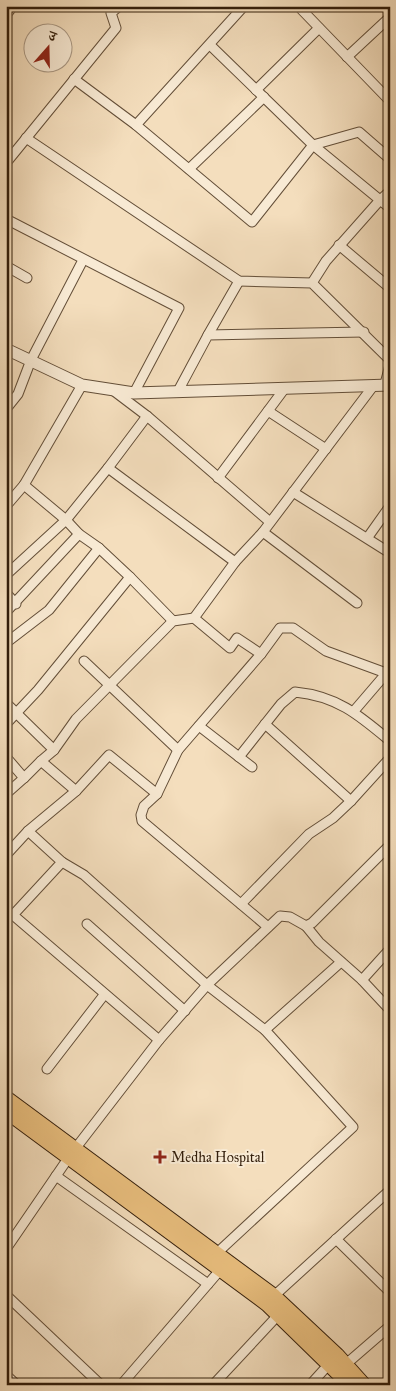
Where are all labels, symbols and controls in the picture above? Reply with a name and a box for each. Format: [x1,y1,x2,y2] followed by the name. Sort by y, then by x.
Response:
[22,22,72,72] north arrow
[45,27,59,46] text: उ
[171,1149,265,1166] place label: Medha Hospital
[153,1150,167,1164] marker: Medha Hospital

